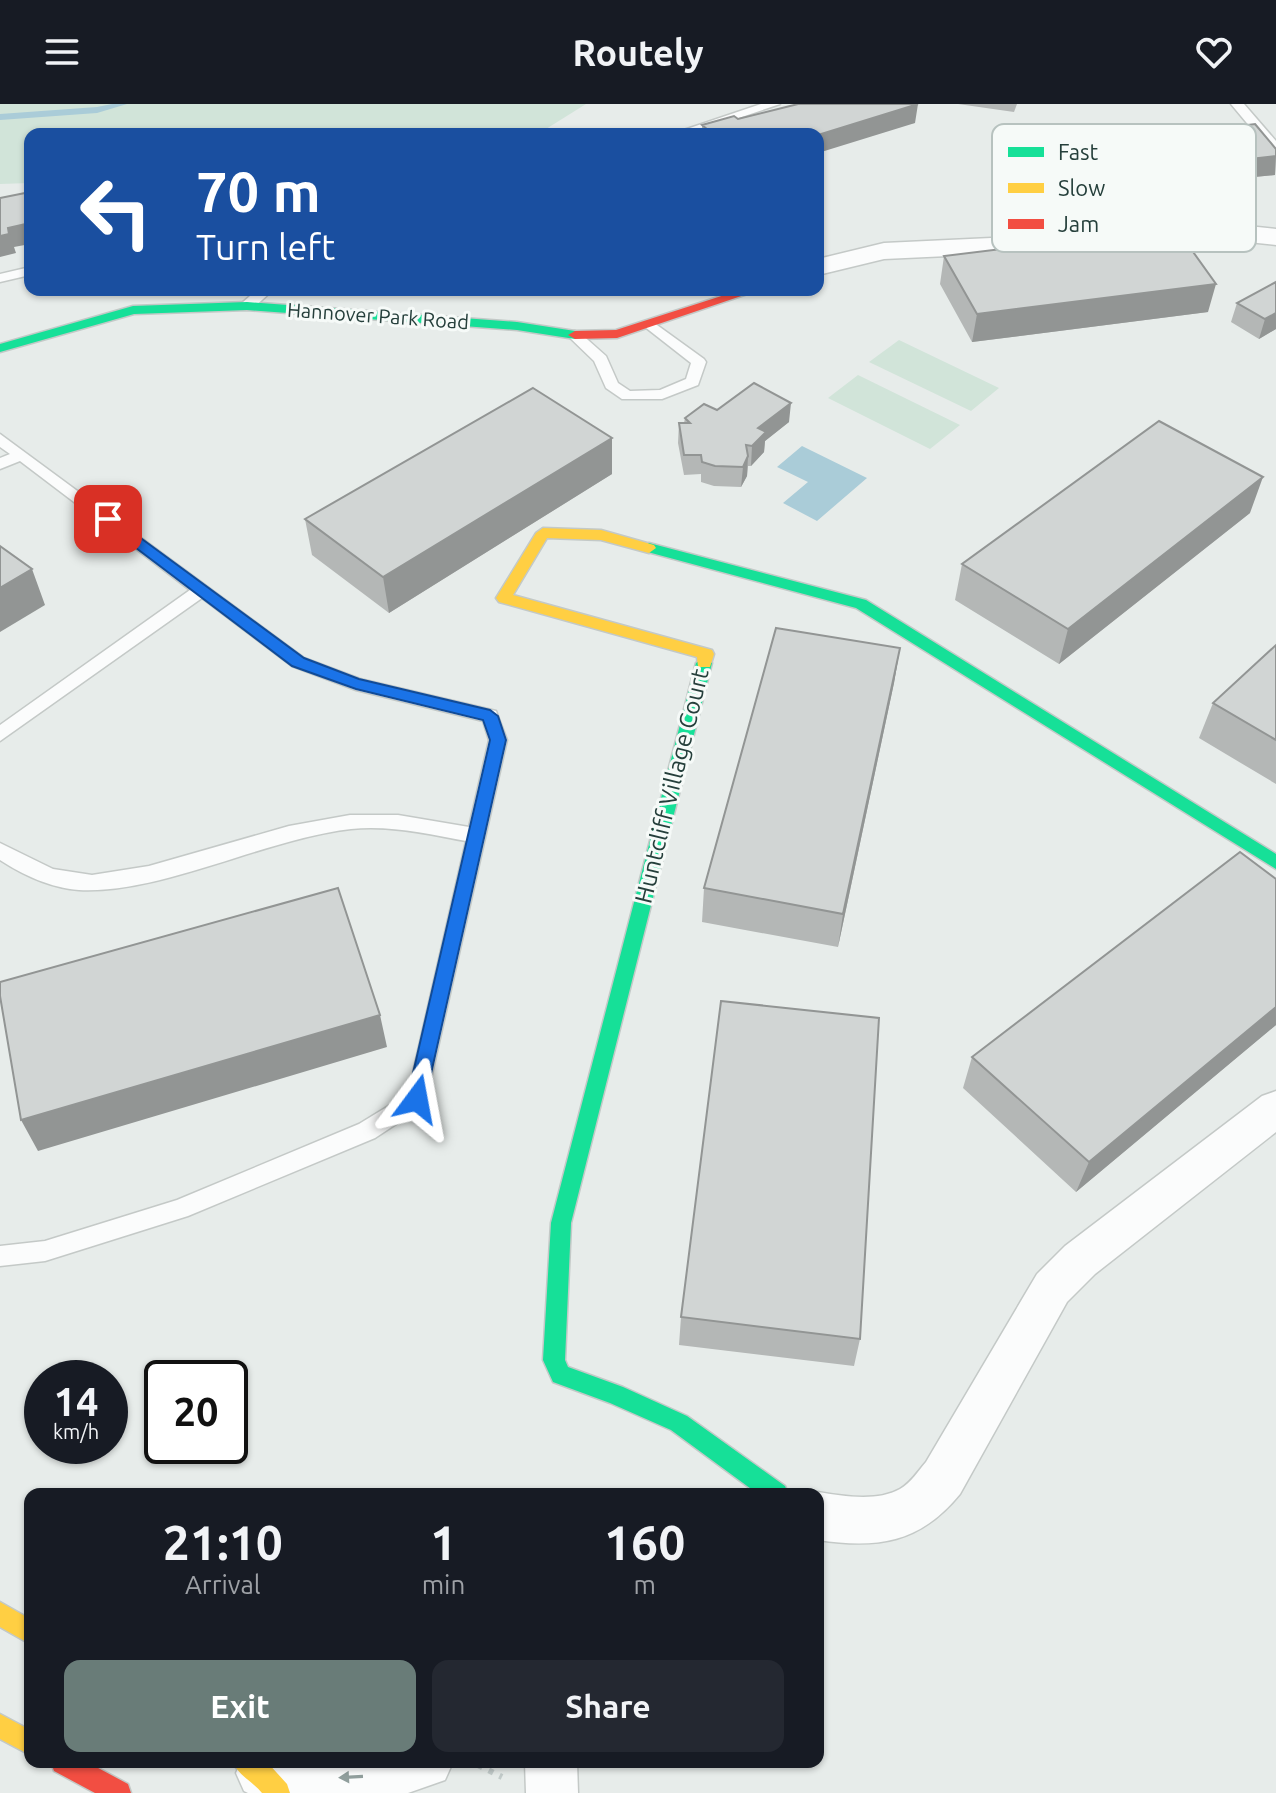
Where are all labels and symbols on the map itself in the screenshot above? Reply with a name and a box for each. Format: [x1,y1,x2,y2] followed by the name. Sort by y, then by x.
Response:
[992,124,1256,252] legend
[1058,139,1099,164] text: Fast
[1058,175,1105,200] text: Slow
[1058,211,1099,236] text: Jam
[286,298,470,333] street label: Hannover Park Road
[74,485,142,553] pin
[629,665,714,906] street label: Huntcliff Village Court
[375,1057,459,1141] position arrow
[144,1360,248,1464] speed limit sign: 20
[338,1771,363,1784] one-way arrow

